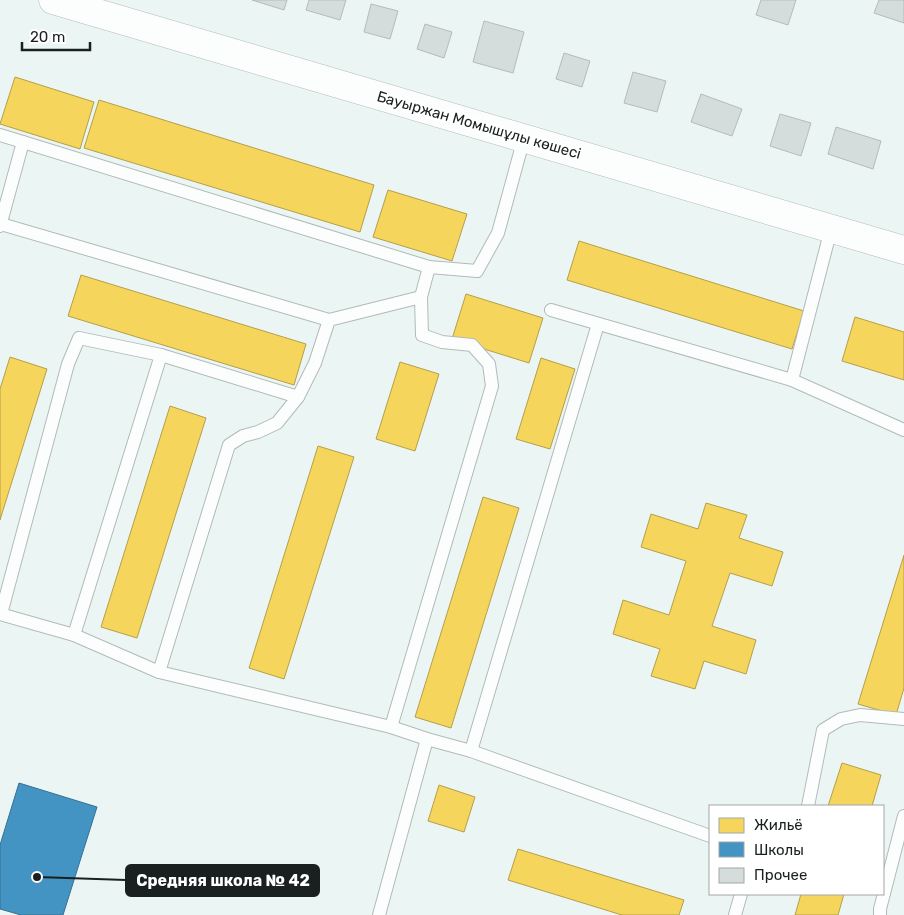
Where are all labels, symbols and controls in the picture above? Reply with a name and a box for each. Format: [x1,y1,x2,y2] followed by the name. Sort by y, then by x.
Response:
[22,20,90,52] scale bar
[30,28,65,46] text: 20 m
[375,87,583,163] street label: Бауыржан Момышұлы көшесі
[709,805,884,895] legend
[754,816,803,834] text: Жильё
[754,841,804,859] text: Школы
[126,865,319,896] callout: Средняя школа № 42
[754,866,807,884] text: Прочее
[136,871,310,890] text: Средняя школа № 42

